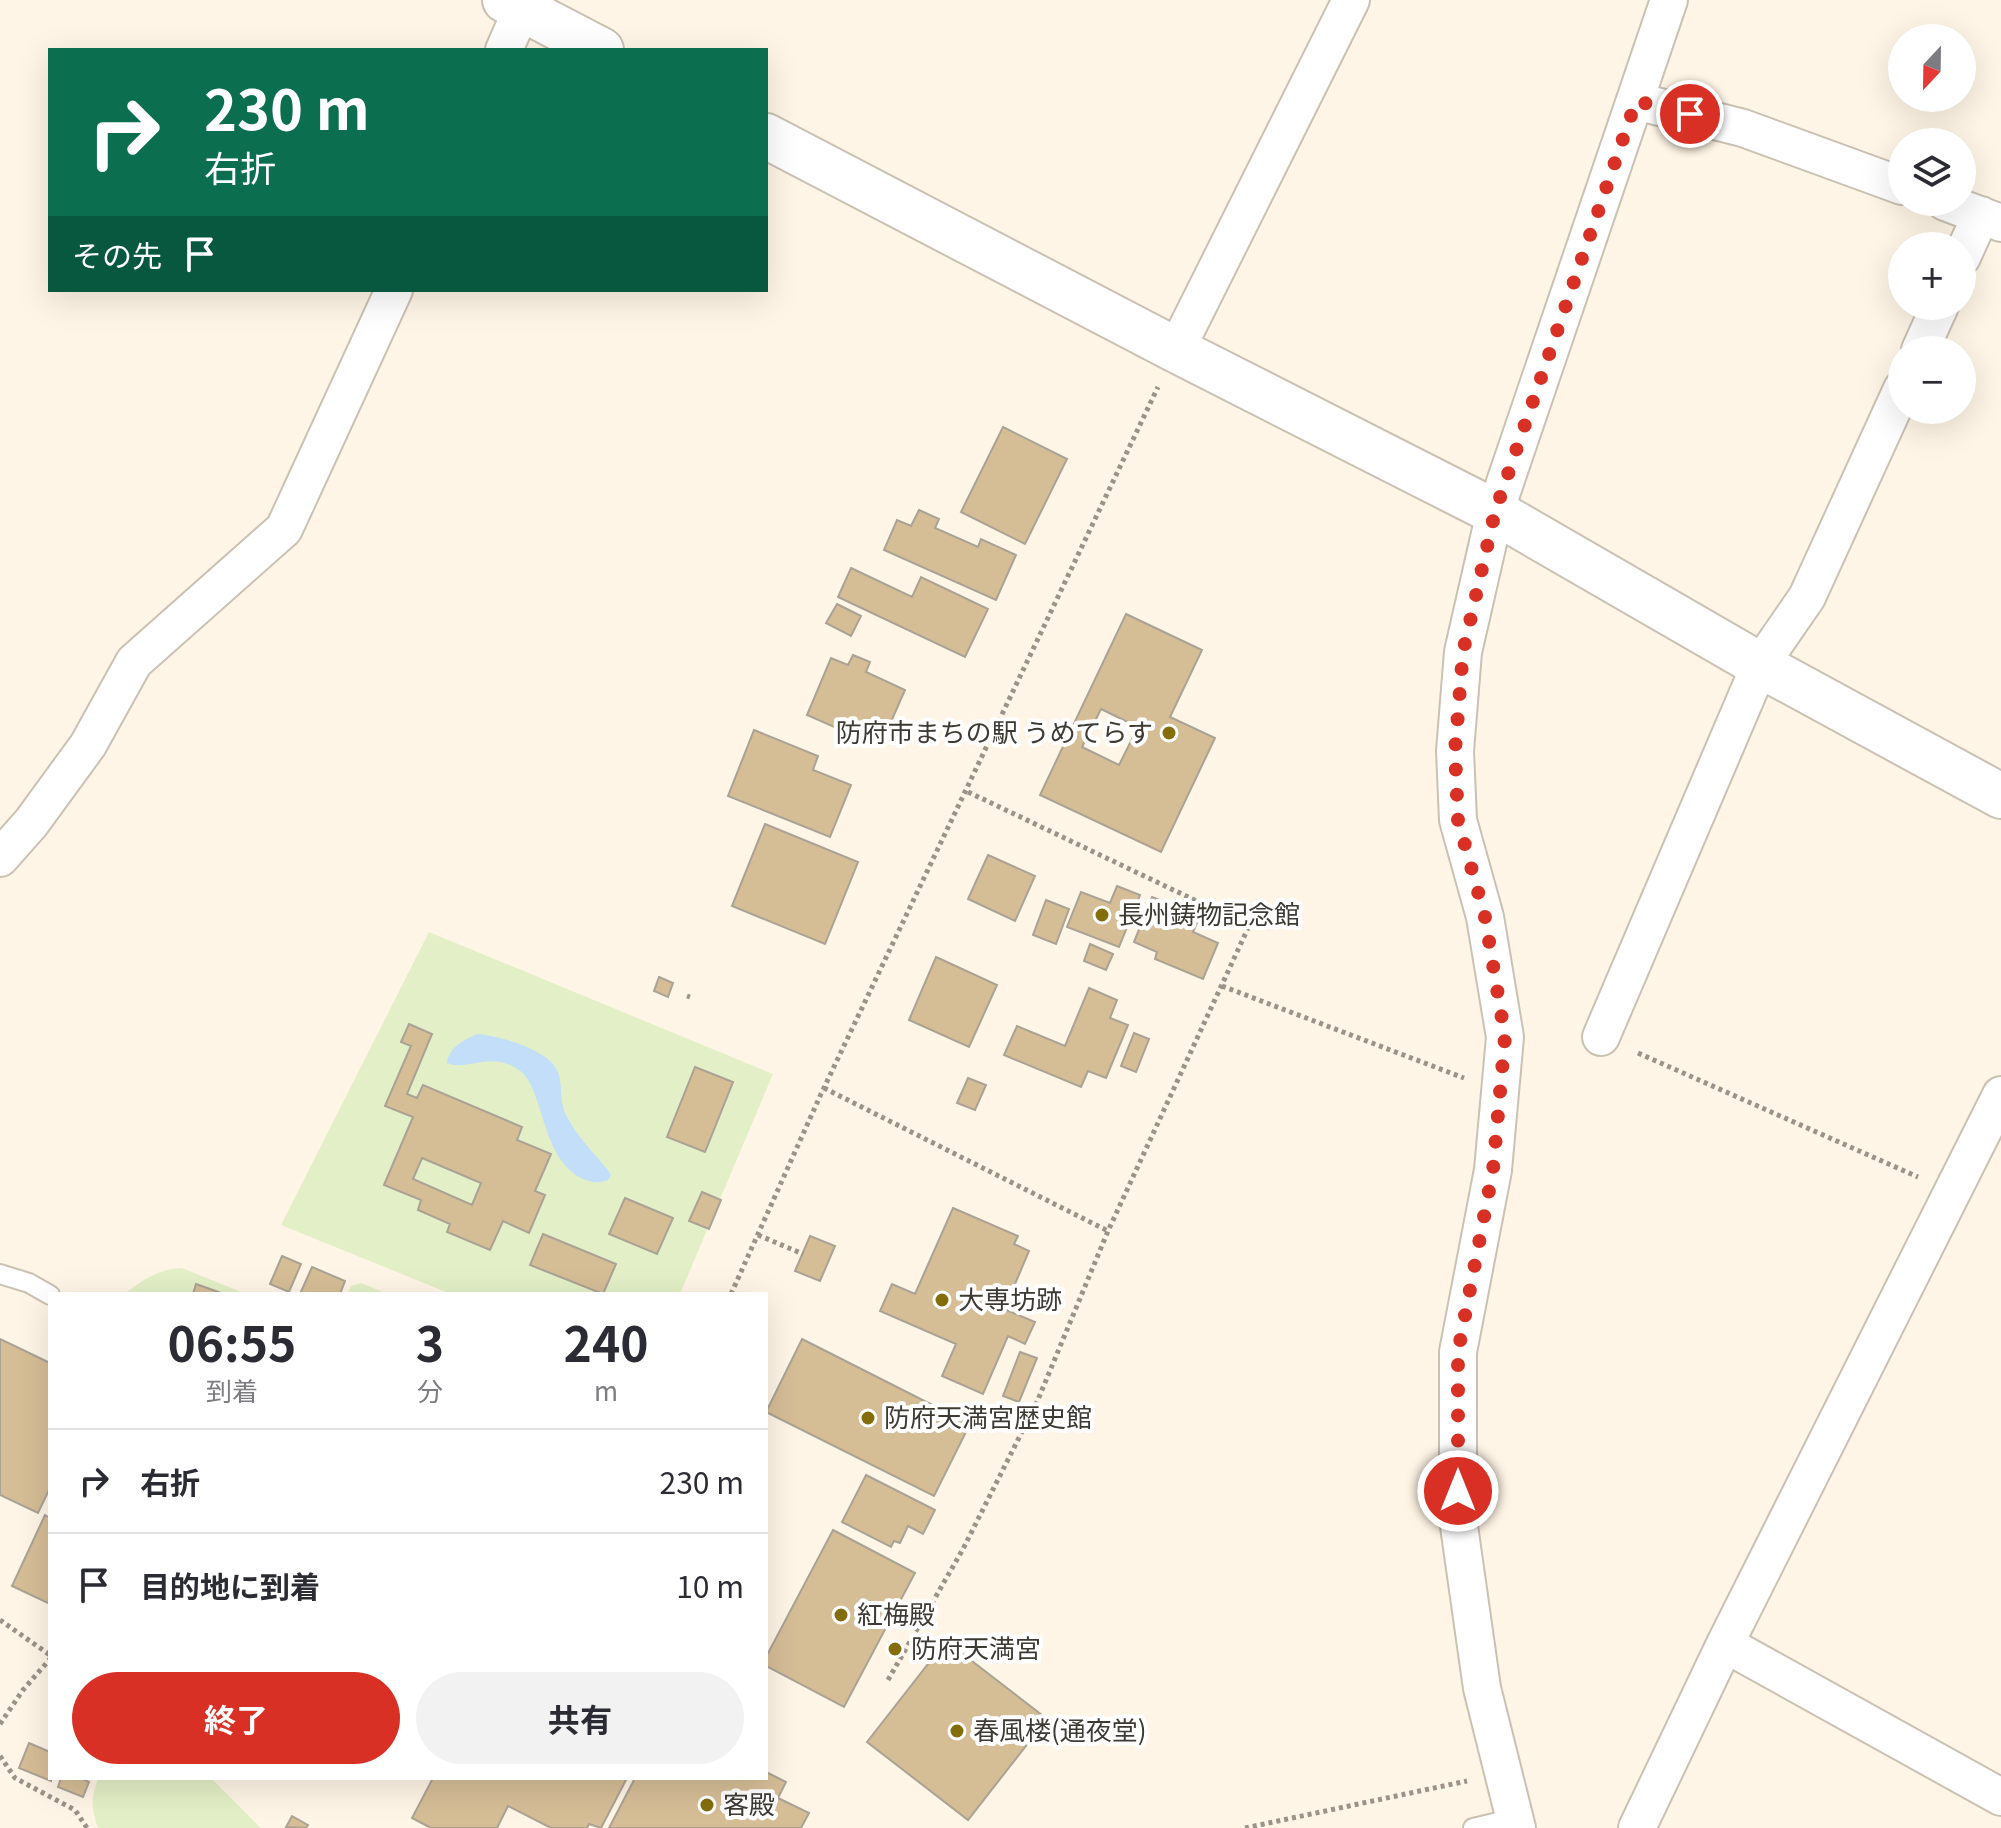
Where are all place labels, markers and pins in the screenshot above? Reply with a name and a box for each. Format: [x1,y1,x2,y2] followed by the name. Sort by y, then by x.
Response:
[1656,80,1724,148] pin
[836,712,1153,749] place label: 防府市まちの駅 うめてらす
[1160,724,1178,742] marker: 防府市まちの駅 うめてらす
[1118,894,1300,931] place label: 長州鋳物記念館
[1093,906,1111,924] marker: 長州鋳物記念館
[958,1279,1062,1316] place label: 大専坊跡
[933,1291,951,1309] marker: 大専坊跡
[884,1397,1092,1434] place label: 防府天満宮歴史館
[859,1409,877,1427] marker: 防府天満宮歴史館
[857,1594,935,1631] place label: 紅梅殿
[832,1606,850,1624] marker: 紅梅殿
[911,1628,1041,1665] place label: 防府天満宮
[886,1640,904,1658] marker: 防府天満宮
[973,1710,1147,1747] place label: 春風楼(通夜堂)
[948,1722,966,1740] marker: 春風楼(通夜堂)
[723,1784,775,1821] place label: 客殿
[698,1796,716,1814] marker: 客殿

